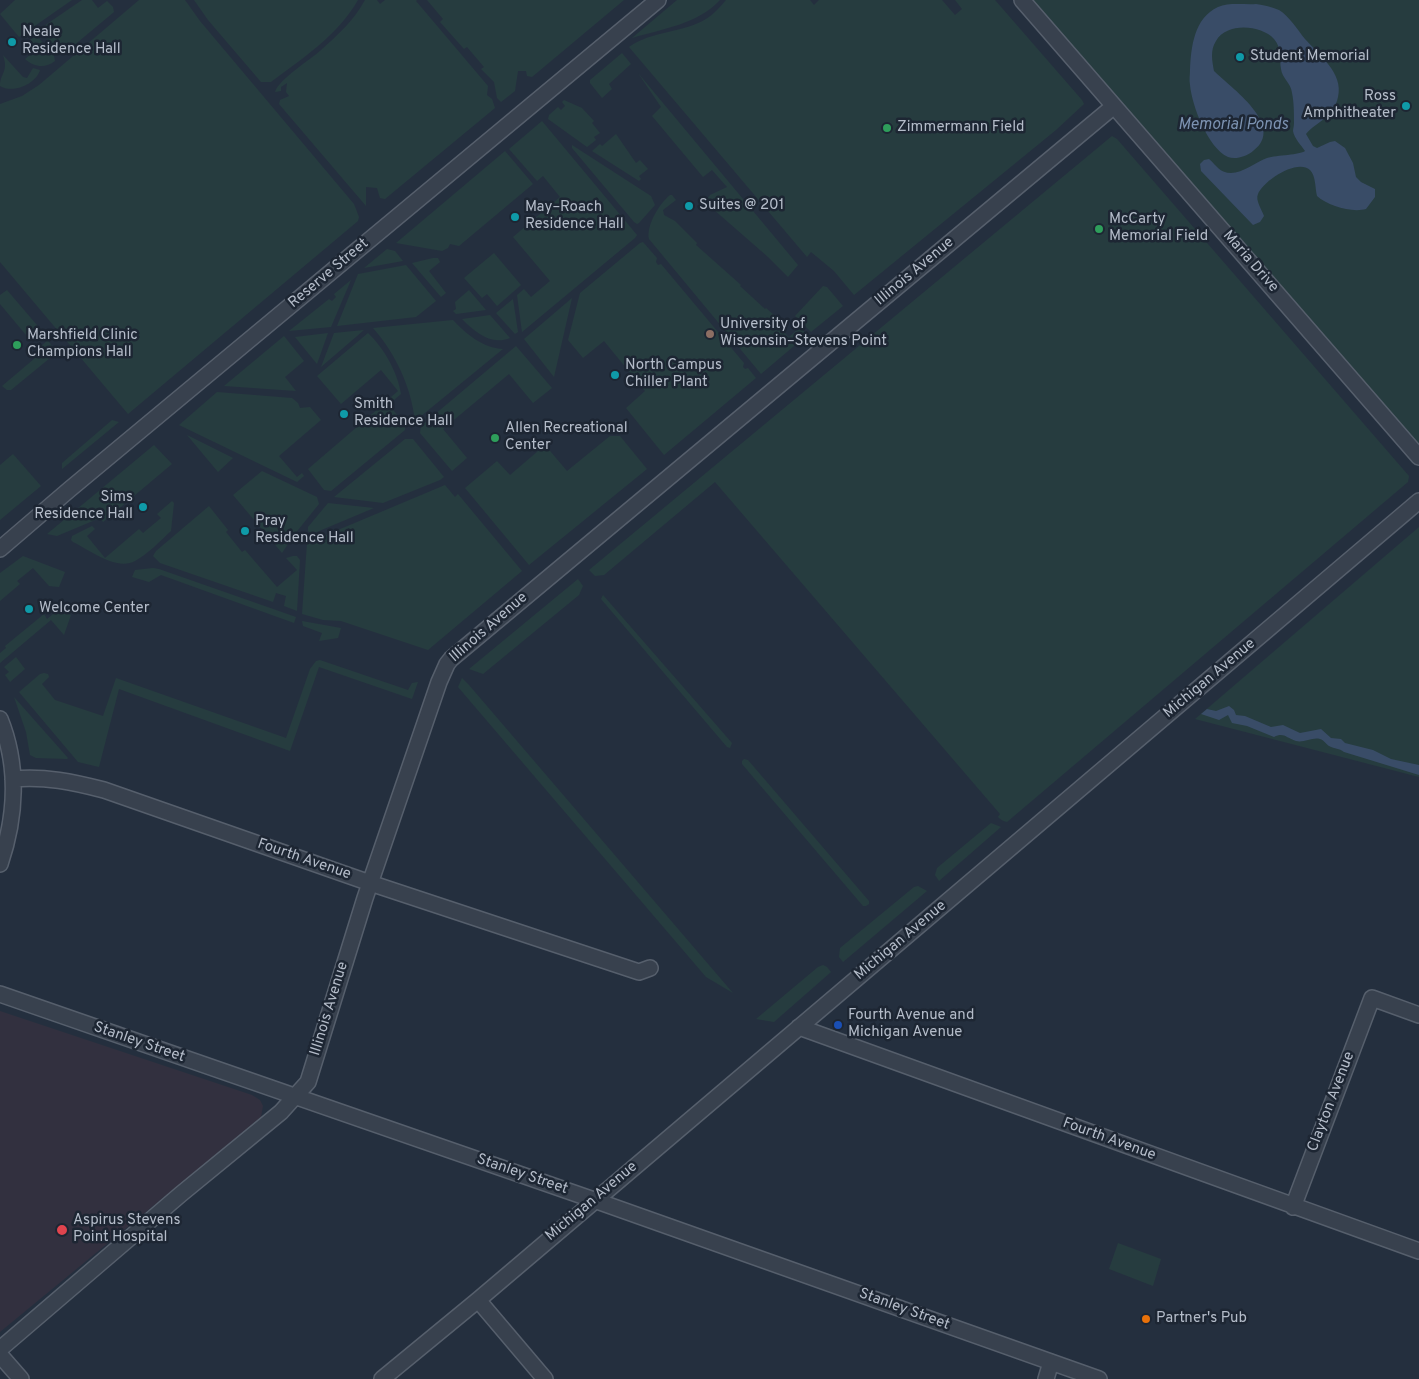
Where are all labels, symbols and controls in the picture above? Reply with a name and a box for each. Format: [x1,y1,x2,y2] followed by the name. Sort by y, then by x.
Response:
[22,24,121,59] place label: Neale Residence Hall
[6,36,18,48] marker: Neale Residence Hall
[1250,48,1369,66] place label: Student Memorial
[1234,51,1246,63] marker: Student Memorial
[1303,88,1396,123] place label: Ross Amphitheater
[1400,100,1412,112] marker: Ross Amphitheater
[1178,116,1288,136] water label: Memorial Ponds
[897,119,1025,137] place label: Zimmermann Field
[881,122,893,134] marker: Zimmermann Field
[699,197,784,215] place label: Suites @ 201
[525,199,624,234] place label: May–Roach Residence Hall
[683,200,695,212] marker: Suites @ 201
[509,211,521,223] marker: May–Roach Residence Hall
[1109,211,1208,246] place label: McCarty Memorial Field
[1093,223,1105,235] marker: McCarty Memorial Field
[1218,227,1282,297] street label: Maria Drive
[872,234,958,310] street label: Illinois Avenue
[285,235,373,313] street label: Reserve Street
[720,316,887,351] place label: University of Wisconsin–Stevens Point
[27,327,138,362] place label: Marshfield Clinic Champions Hall
[704,328,716,340] marker: University of Wisconsin–Stevens Point
[11,339,23,351] marker: Marshfield Clinic Champions Hall
[625,357,722,392] place label: North Campus Chiller Plant
[609,369,621,381] marker: North Campus Chiller Plant
[354,396,453,431] place label: Smith Residence Hall
[338,408,350,420] marker: Smith Residence Hall
[505,420,628,455] place label: Allen Recreational Center
[489,432,501,444] marker: Allen Recreational Center
[34,489,133,524] place label: Sims Residence Hall
[137,501,149,513] marker: Sims Residence Hall
[255,513,354,548] place label: Pray Residence Hall
[239,525,251,537] marker: Pray Residence Hall
[446,589,532,667] street label: Illinois Avenue
[39,600,150,618] place label: Welcome Center
[23,603,35,615] marker: Welcome Center
[1160,635,1260,723] street label: Michigan Avenue
[255,836,353,884] street label: Fourth Avenue
[851,897,951,985] street label: Michigan Avenue
[307,960,353,1058] street label: Illinois Avenue
[848,1007,974,1042] place label: Fourth Avenue and Michigan Avenue
[91,1019,187,1067] street label: Stanley Street
[832,1019,844,1031] marker: Fourth Avenue and Michigan Avenue
[1305,1050,1359,1154] street label: Clayton Avenue
[1060,1115,1158,1165] street label: Fourth Avenue
[474,1151,570,1199] street label: Stanley Street
[542,1158,642,1246] street label: Michigan Avenue
[73,1212,181,1247] place label: Aspirus Stevens Point Hospital
[55,1223,69,1237] marker: Aspirus Stevens Point Hospital
[856,1285,952,1335] street label: Stanley Street
[1156,1310,1247,1328] place label: Partner's Pub
[1140,1313,1152,1325] marker: Partner's Pub

